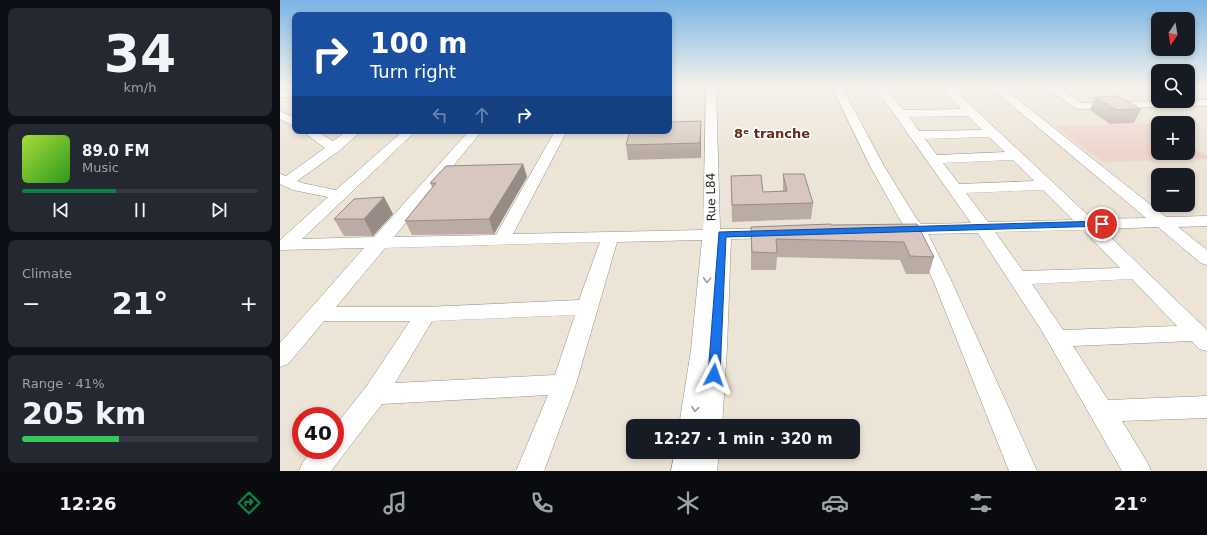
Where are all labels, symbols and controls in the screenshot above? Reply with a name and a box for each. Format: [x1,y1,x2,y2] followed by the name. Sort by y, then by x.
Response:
[1151,12,1195,56] north arrow
[1151,12,1195,212] map controls
[104,24,176,84] text: 34
[370,27,467,60] text: 100 m
[304,28,356,80] icon: right
[370,61,456,82] text: Turn right
[1151,64,1195,108] button: search
[124,80,156,95] text: km/h
[429,104,451,126] icon: left
[471,104,493,126] icon: ahead
[513,104,535,126] icon: right
[1151,116,1195,160] button: +
[734,126,810,141] district label: 8ᵉ tranche
[82,142,149,160] text: 89.0 FM
[82,160,119,175] text: Music
[1151,168,1195,212] button: −
[704,173,718,221] street label: Rue L84
[50,199,72,221] icon: previous
[129,199,151,221] icon: pause
[208,199,230,221] icon: next
[1085,207,1119,241] pin
[1091,213,1113,235] icon: arrive
[22,266,72,281] text: Climate
[703,277,712,283] one-way arrow
[112,286,168,321] text: 21°
[22,291,40,316] text: −
[240,291,258,316] text: +
[693,354,735,396] position arrow
[22,376,105,391] text: Range · 41%
[22,396,146,431] text: 205 km
[691,406,700,412] one-way arrow
[292,407,344,459] speed limit sign: 40
[653,430,833,448] text: 12:27 · 1 min · 320 m
[235,489,263,517] icon: directions
[381,489,409,517] icon: music
[528,489,556,517] icon: phone
[674,489,702,517] icon: climate
[821,489,849,517] icon: car
[967,489,995,517] icon: filters
[59,493,117,514] text: 12:26
[1114,493,1148,514] text: 21°

